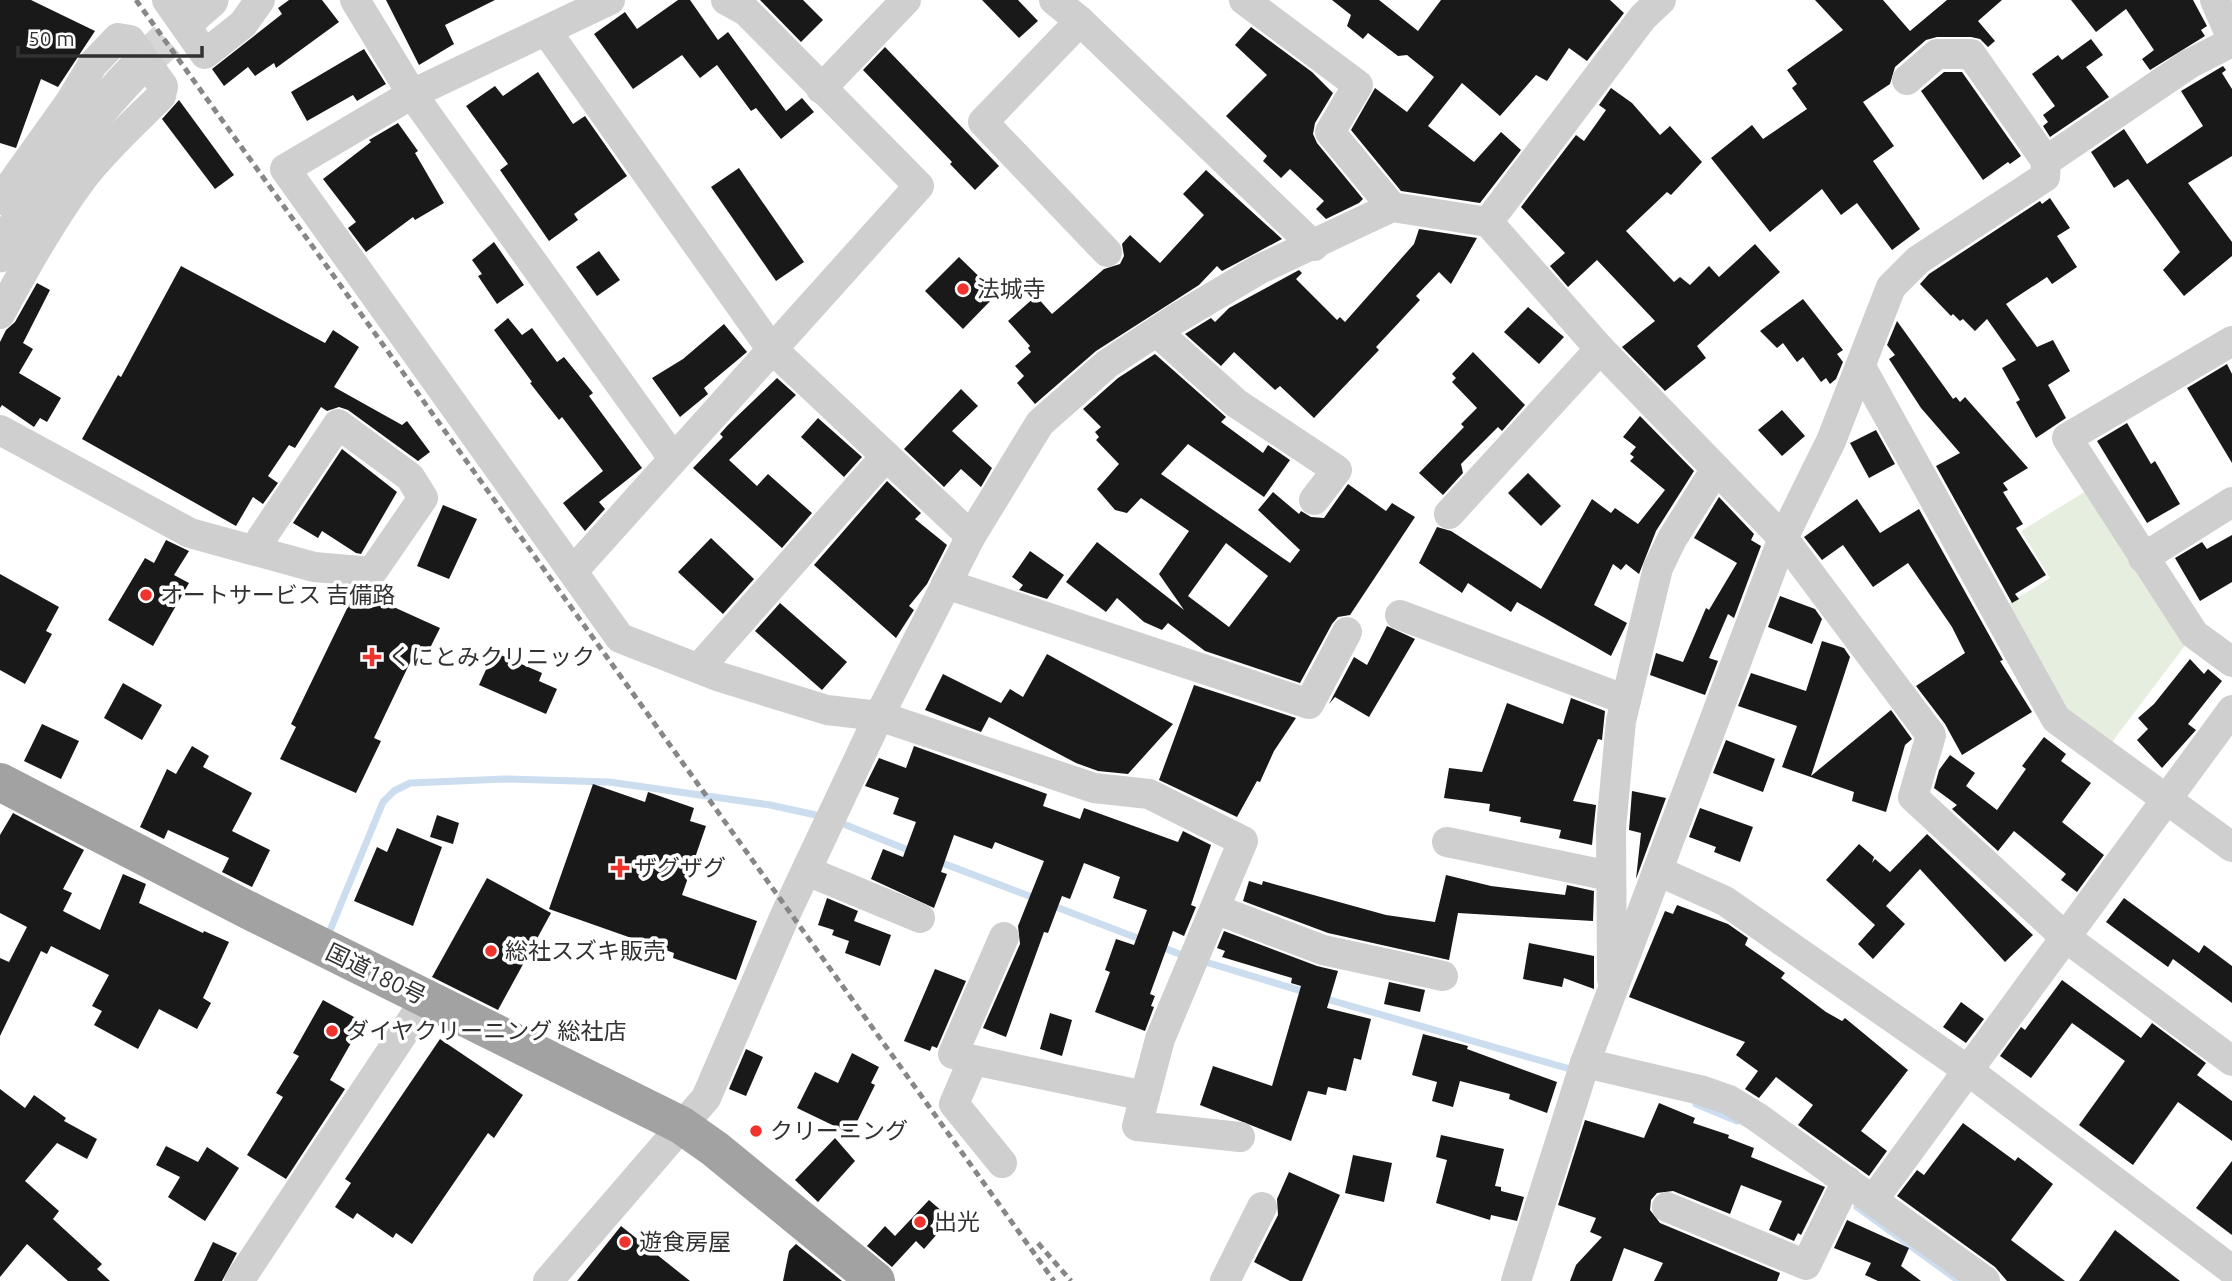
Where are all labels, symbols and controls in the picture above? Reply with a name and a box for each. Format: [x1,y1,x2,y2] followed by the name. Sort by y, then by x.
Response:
[18,14,201,58] scale bar
[28,26,75,50] text: 50 m
[977,276,1046,301] place label: 法城寺
[955,281,971,297] marker: 法城寺
[160,582,395,607] place label: オートサービス 吉備路
[138,587,154,603] marker: オートサービス 吉備路
[388,644,595,669] place label: くにとみクリニック
[362,647,382,667] marker: くにとみクリニック
[634,855,726,880] place label: ザグザグ
[612,860,628,876] marker: ザグザグ
[505,938,666,963] place label: 総社スズキ販売
[322,939,430,1008] street label: 国道180号
[483,943,499,959] marker: 総社スズキ販売
[346,1018,627,1043] place label: ダイヤクリーニング 総社店
[324,1023,340,1039] marker: ダイヤクリーニング 総社店
[770,1118,908,1143] place label: クリーニング
[748,1123,764,1139] marker: クリーニング
[934,1209,980,1234] place label: 出光
[912,1214,928,1230] marker: 出光
[639,1229,731,1254] place label: 遊食房屋
[617,1234,633,1250] marker: 遊食房屋

